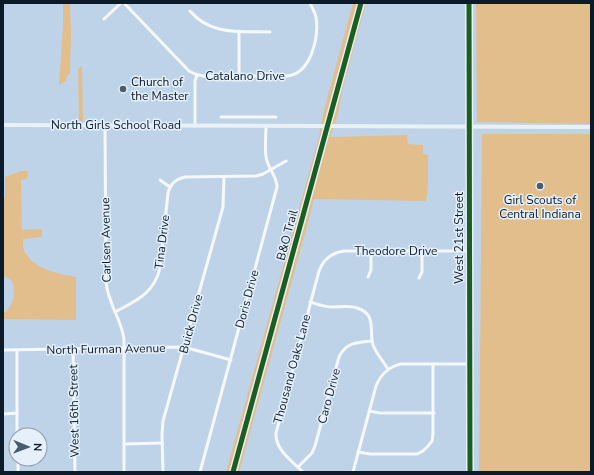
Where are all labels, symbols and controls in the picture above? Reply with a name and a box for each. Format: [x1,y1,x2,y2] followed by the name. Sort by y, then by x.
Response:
[205,68,285,84] street label: Catalano Drive
[131,74,189,104] place label: Church of the Master
[118,84,128,94] marker: Church of the Master
[51,117,181,133] street label: North Girls School Road
[535,181,545,191] marker: Girl Scouts of Central Indiana
[451,191,467,284] street label: West 21st Street
[499,192,581,222] place label: Girl Scouts of Central Indiana
[97,197,115,283] street label: Carlsen Avenue
[273,207,302,262] street label: B&O Trail
[151,214,173,270] street label: Tina Drive
[355,243,437,259] street label: Theodore Drive
[232,268,262,330] street label: Doris Drive
[175,293,207,355] street label: Buick Drive
[270,312,314,426] street label: Thousand Oaks Lane
[46,340,166,358] street label: North Furman Avenue
[65,364,83,458] street label: West 16th Street
[314,367,344,425] street label: Caro Drive
[8,427,48,467] north arrow
[30,443,45,451] text: N

